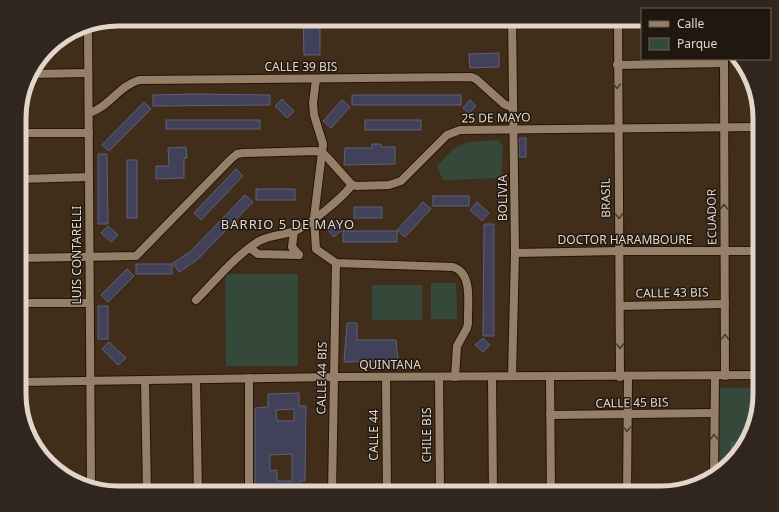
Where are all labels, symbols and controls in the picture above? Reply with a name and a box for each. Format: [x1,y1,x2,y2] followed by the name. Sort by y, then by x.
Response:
[641,8,771,60] legend
[677,15,705,32] text: Calle
[677,35,718,52] text: Parque
[265,58,338,75] street label: CALLE 39 BIS
[613,83,621,89] one-way arrow
[461,108,531,127] street label: 25 DE MAYO
[494,174,511,221] street label: BOLIVIA
[597,178,614,218] street label: BRASIL
[703,188,720,245] street label: ECUADOR
[720,204,728,210] one-way arrow
[68,206,85,304] street label: LUIS CONTARELLI
[615,213,623,219] one-way arrow
[221,215,355,233] district label: BARRIO 5 DE MAYO
[558,231,692,248] street label: DOCTOR HARAMBOURE
[635,283,709,302] street label: CALLE 43 BIS
[721,334,729,340] one-way arrow
[312,341,331,415] street label: CALLE 44 BIS
[616,343,624,349] one-way arrow
[359,356,421,373] street label: QUINTANA
[595,393,669,412] street label: CALLE 45 BIS
[418,407,435,463] street label: CHILE BIS
[365,409,382,461] street label: CALLE 44
[623,426,631,432] one-way arrow
[710,434,718,440] one-way arrow

